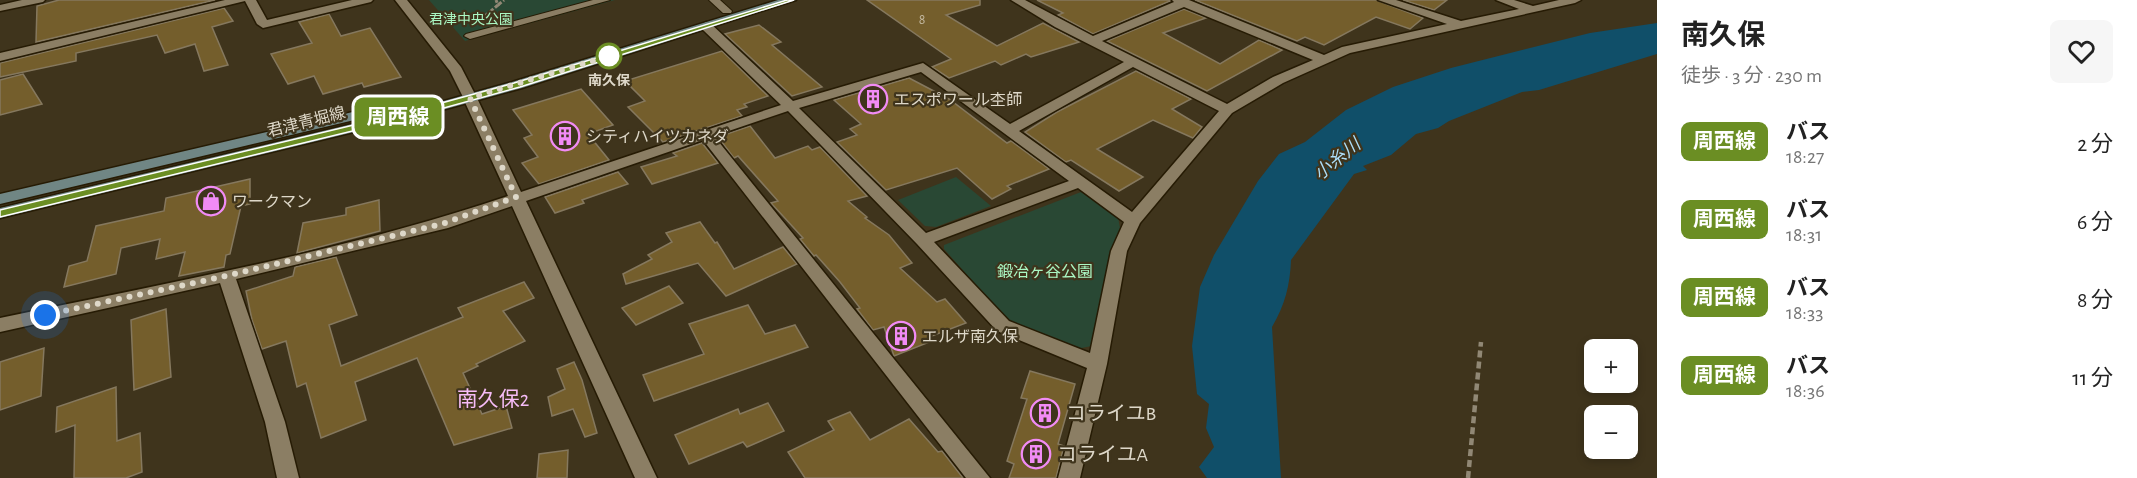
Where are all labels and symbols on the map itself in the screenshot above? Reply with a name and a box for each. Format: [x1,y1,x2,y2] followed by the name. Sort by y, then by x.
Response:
[429,12,513,27] park label: 君津中央公園
[919,13,925,27] house number: 8
[596,43,622,69] marker: 南久保
[588,73,630,88] place label: 南久保
[857,83,889,115] building icon: エスポワール杢師
[894,91,1022,108] place label: エスポワール杢師
[364,98,432,136] line badge: 周西線
[265,104,347,139] street label: 君津青堀線
[549,120,581,152] building icon: シティハイツカネダ
[586,128,729,145] place label: シティハイツカネダ
[1310,133,1366,184] water label: 小糸川
[195,185,227,217] shop icon: ワークマン
[232,194,312,210] place label: ワークマン
[997,263,1093,280] park label: 鍛冶ヶ谷公園
[30,300,60,330] your location
[885,320,917,352] building icon: エルザ南久保
[922,328,1018,345] place label: エルザ南久保
[457,388,529,410] district label: 南久保2
[1029,397,1061,429] building icon: コライユB
[1066,404,1156,424] place label: コライユB
[1020,438,1052,470] building icon: コライユA
[1057,445,1149,465] place label: コライユA

